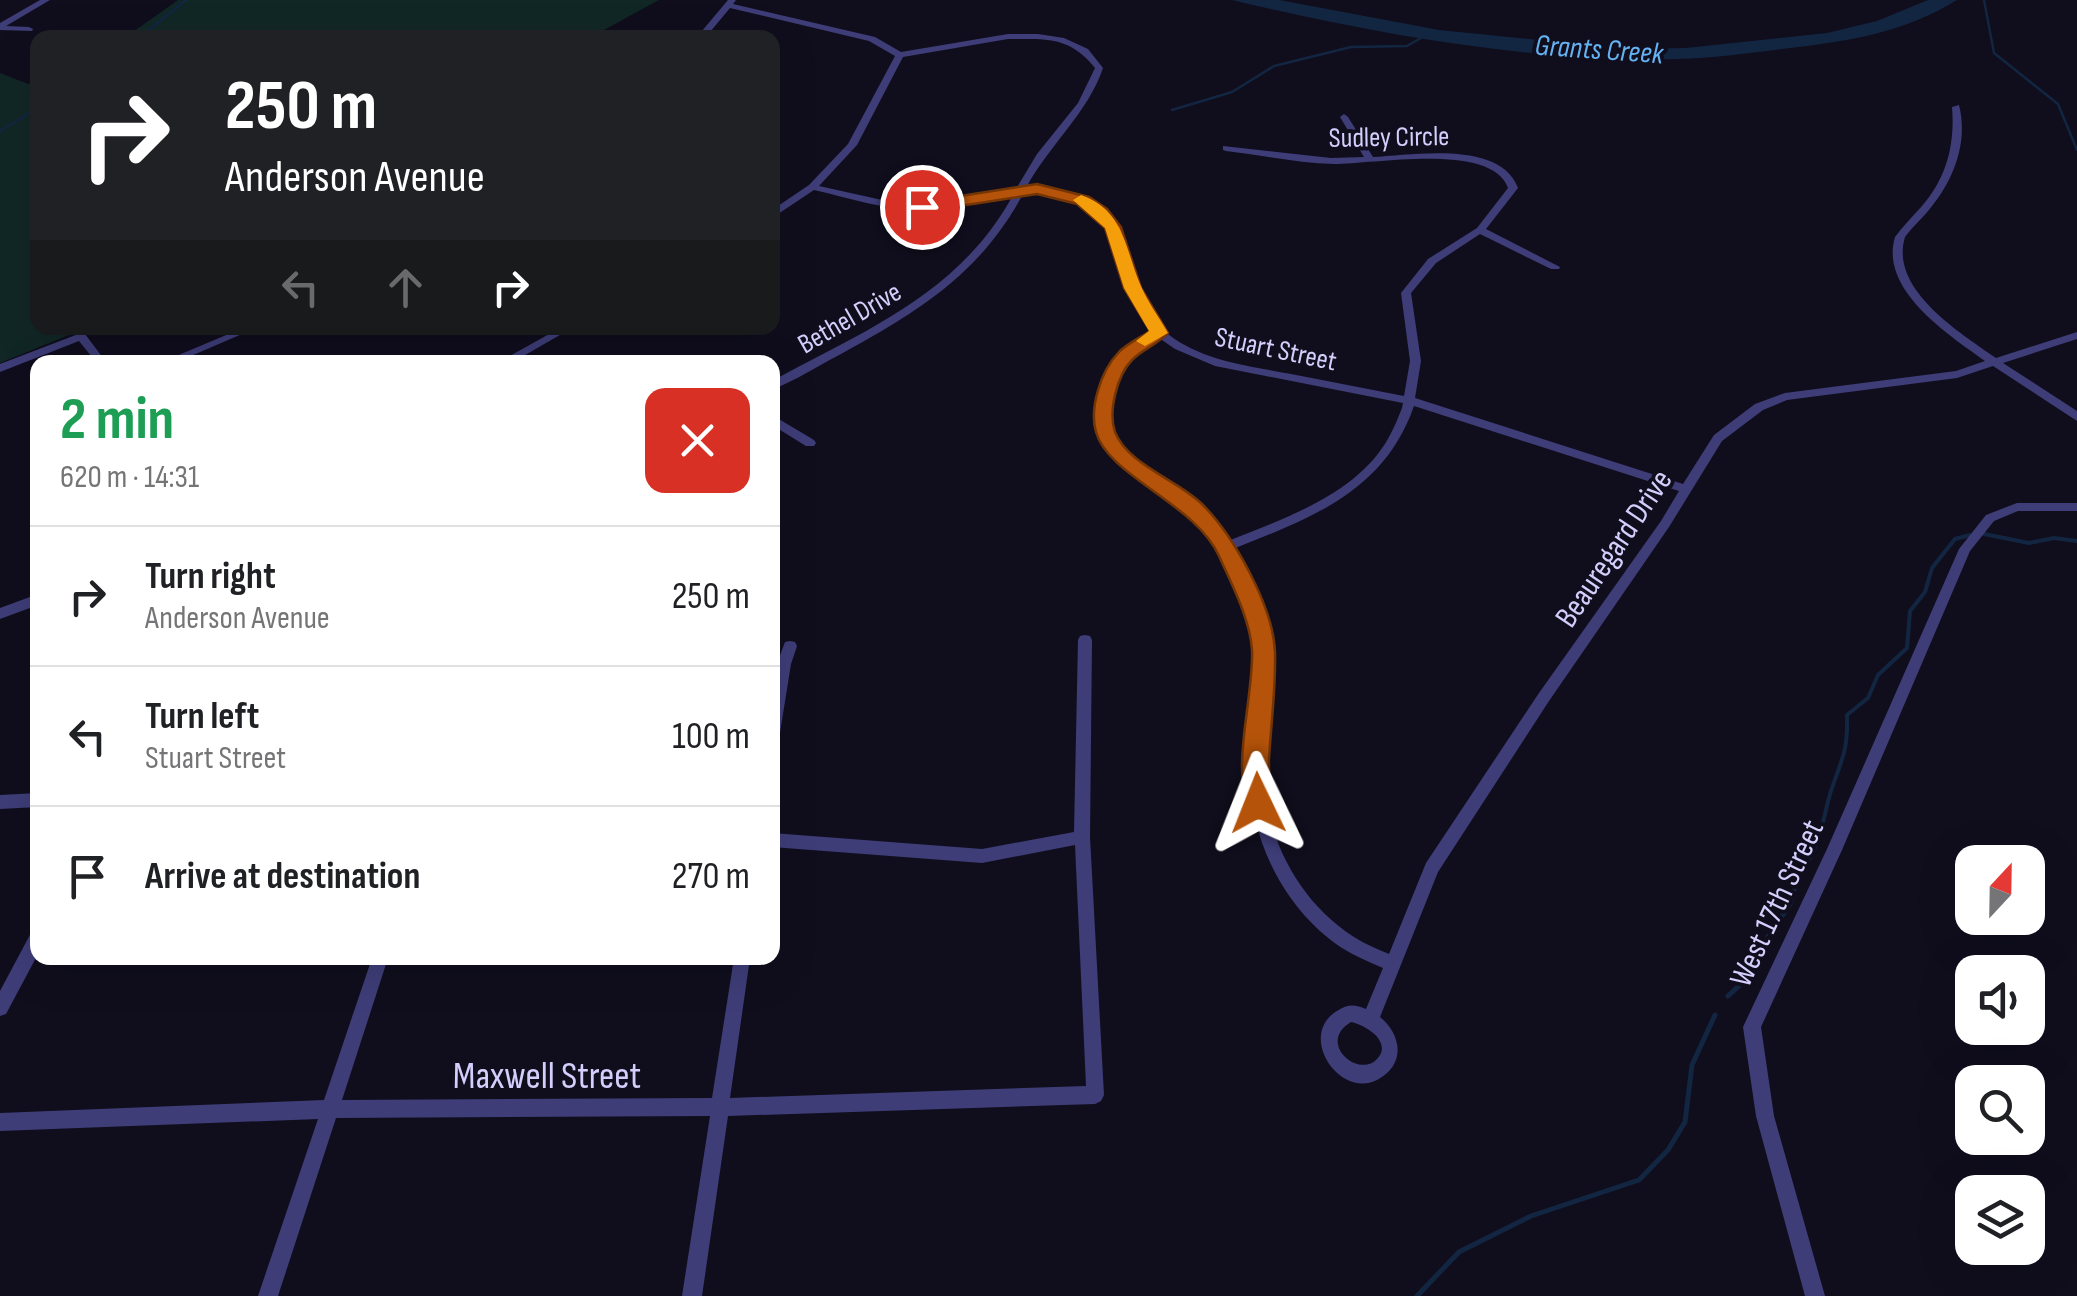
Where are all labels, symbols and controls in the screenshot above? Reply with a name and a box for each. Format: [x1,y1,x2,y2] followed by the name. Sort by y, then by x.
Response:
[1534,28,1665,72] water label: Grants Creek
[225,65,377,149] text: 250 m
[60,70,190,200] icon: right
[1328,120,1450,155] street label: Sudley Circle
[225,150,485,205] text: Anderson Avenue
[880,165,965,250] pin
[895,180,950,235] icon: arrive
[273,260,328,315] icon: left
[378,260,433,315] icon: ahead
[483,260,538,315] icon: right
[792,276,907,361] street label: Bethel Drive
[1212,320,1339,378] street label: Stuart Street
[60,384,174,456] text: 2 min
[645,388,750,493] button: close
[60,458,199,497] text: 620 m · 14:31
[1547,462,1681,635] street label: Beauregard Drive
[145,554,276,599] text: Turn right
[60,569,115,624] icon: right
[672,574,750,619] text: 250 m
[145,599,330,638] text: Anderson Avenue
[145,694,259,739] text: Turn left
[60,709,115,764] icon: left
[672,714,750,759] text: 100 m
[145,739,286,778] text: Stuart Street
[1206,751,1310,855] position arrow
[1722,814,1833,993] street label: West 17th Street
[1955,845,2045,935] north arrow
[1955,845,2045,1265] map controls
[60,849,115,904] icon: arrive
[145,854,420,899] text: Arrive at destination
[672,854,750,899] text: 270 m
[1955,955,2045,1045] button: sound
[453,1054,641,1099] street label: Maxwell Street
[1955,1065,2045,1155] button: search
[1955,1175,2045,1265] button: layers

